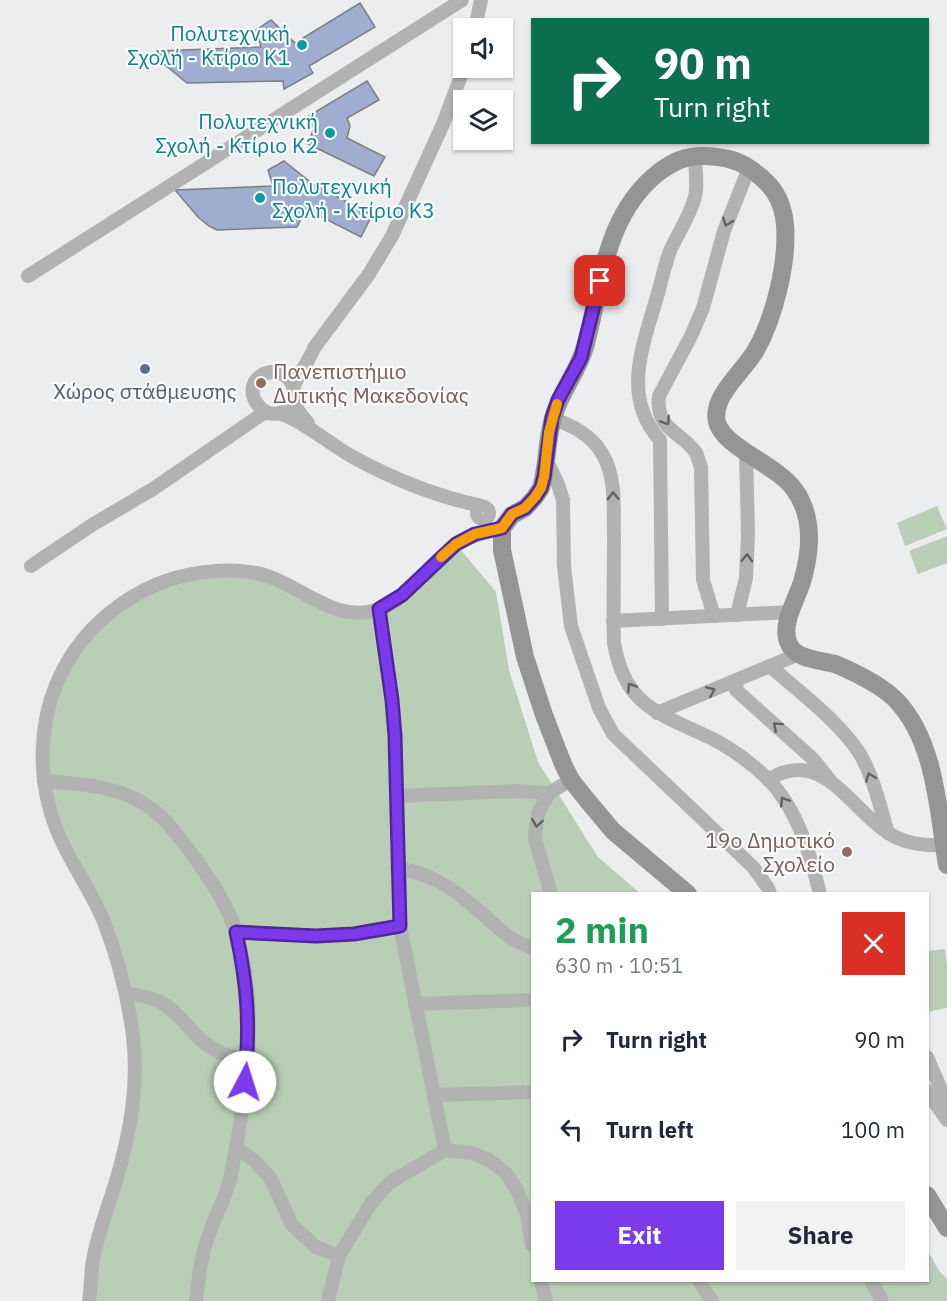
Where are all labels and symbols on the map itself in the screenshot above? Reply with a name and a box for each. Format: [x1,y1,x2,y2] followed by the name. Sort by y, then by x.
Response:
[127,19,290,71] place label: Πολυτεχνική Σχολή - Κτίριο Κ1
[295,38,309,52] marker: Πολυτεχνική Σχολή - Κτίριο Κ1
[155,107,318,159] place label: Πολυτεχνική Σχολή - Κτίριο Κ2
[323,126,337,140] marker: Πολυτεχνική Σχολή - Κτίριο Κ2
[272,172,435,224] place label: Πολυτεχνική Σχολή - Κτίριο Κ3
[253,191,267,205] marker: Πολυτεχνική Σχολή - Κτίριο Κ3
[722,216,735,227] one-way arrow
[574,255,625,306] pin
[273,357,469,409] place label: Πανεπιστήμιο Δυτικής Μακεδονίας
[138,362,152,376] marker: Χώρος στάθμευσης
[254,376,268,390] marker: Πανεπιστήμιο Δυτικής Μακεδονίας
[53,377,237,405] place label: Χώρος στάθμευσης
[658,415,669,426] one-way arrow
[607,491,619,500] one-way arrow
[740,553,753,562] one-way arrow
[627,682,638,693] one-way arrow
[704,686,715,698] one-way arrow
[773,722,784,733] one-way arrow
[865,773,877,784] one-way arrow
[780,797,792,807] one-way arrow
[532,819,544,828] one-way arrow
[705,826,835,878] place label: 19ο Δημοτικό Σχολείο
[840,845,854,859] marker: 19ο Δημοτικό Σχολείο
[213,1050,277,1114] position arrow

